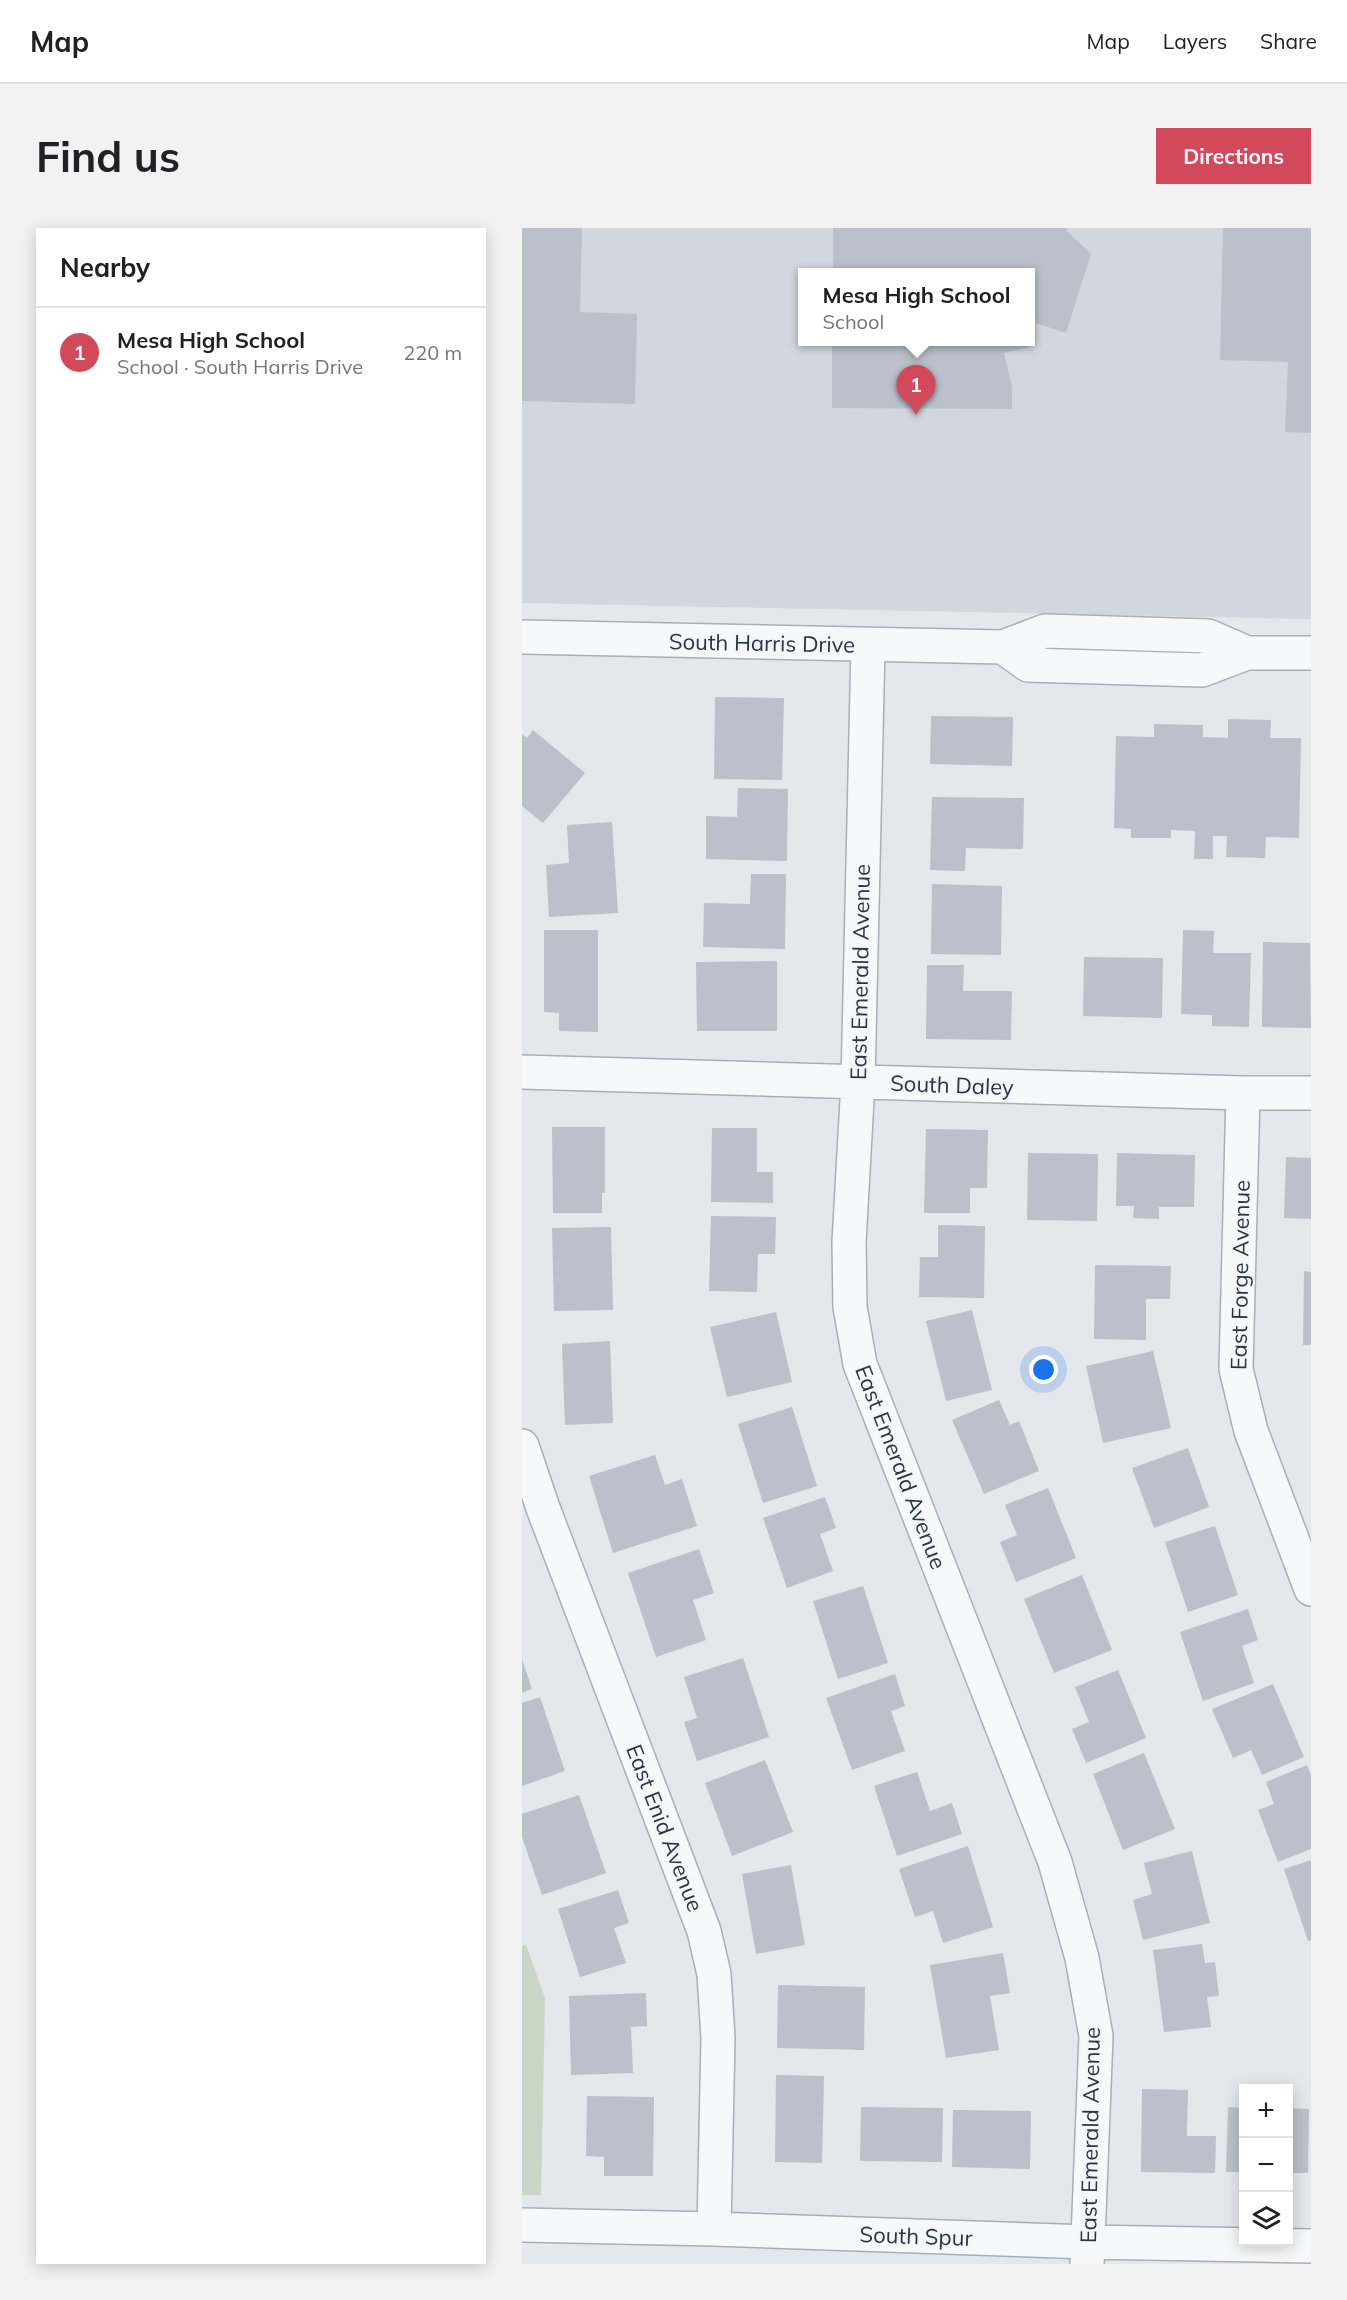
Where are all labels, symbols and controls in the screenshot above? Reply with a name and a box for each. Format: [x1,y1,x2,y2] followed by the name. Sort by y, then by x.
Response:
[30,24,89,59] text: Map
[1087,28,1130,54] text: Map
[1163,28,1227,54] text: Layers
[1260,28,1317,54] text: Share
[1156,128,1311,184] button: Directions
[36,130,180,183] text: Find us
[60,251,150,284] text: Nearby
[798,268,1035,346] popup
[823,281,1010,309] text: Mesa High School
[823,309,884,334] text: School
[117,326,305,354] text: Mesa High School
[74,340,86,365] text: 1
[403,340,462,365] text: 220 m
[117,354,363,379] text: School · South Harris Drive
[896,366,936,415] pin: 1
[669,627,855,659] street label: South Harris Drive
[844,864,876,1080] street label: East Emerald Avenue
[890,1069,1015,1101] street label: South Daley
[1224,1180,1256,1370] street label: East Forge Avenue
[1029,1355,1058,1384] your location
[849,1361,953,1573] street label: East Emerald Avenue
[620,1740,710,1916] street label: East Enid Avenue
[1074,2027,1106,2243] street label: East Emerald Avenue
[1239,2084,1293,2246] map controls
[1239,2084,1293,2138] button: +
[1239,2138,1293,2192] button: −
[1239,2192,1293,2246] button: layers
[859,2220,973,2252] street label: South Spur

